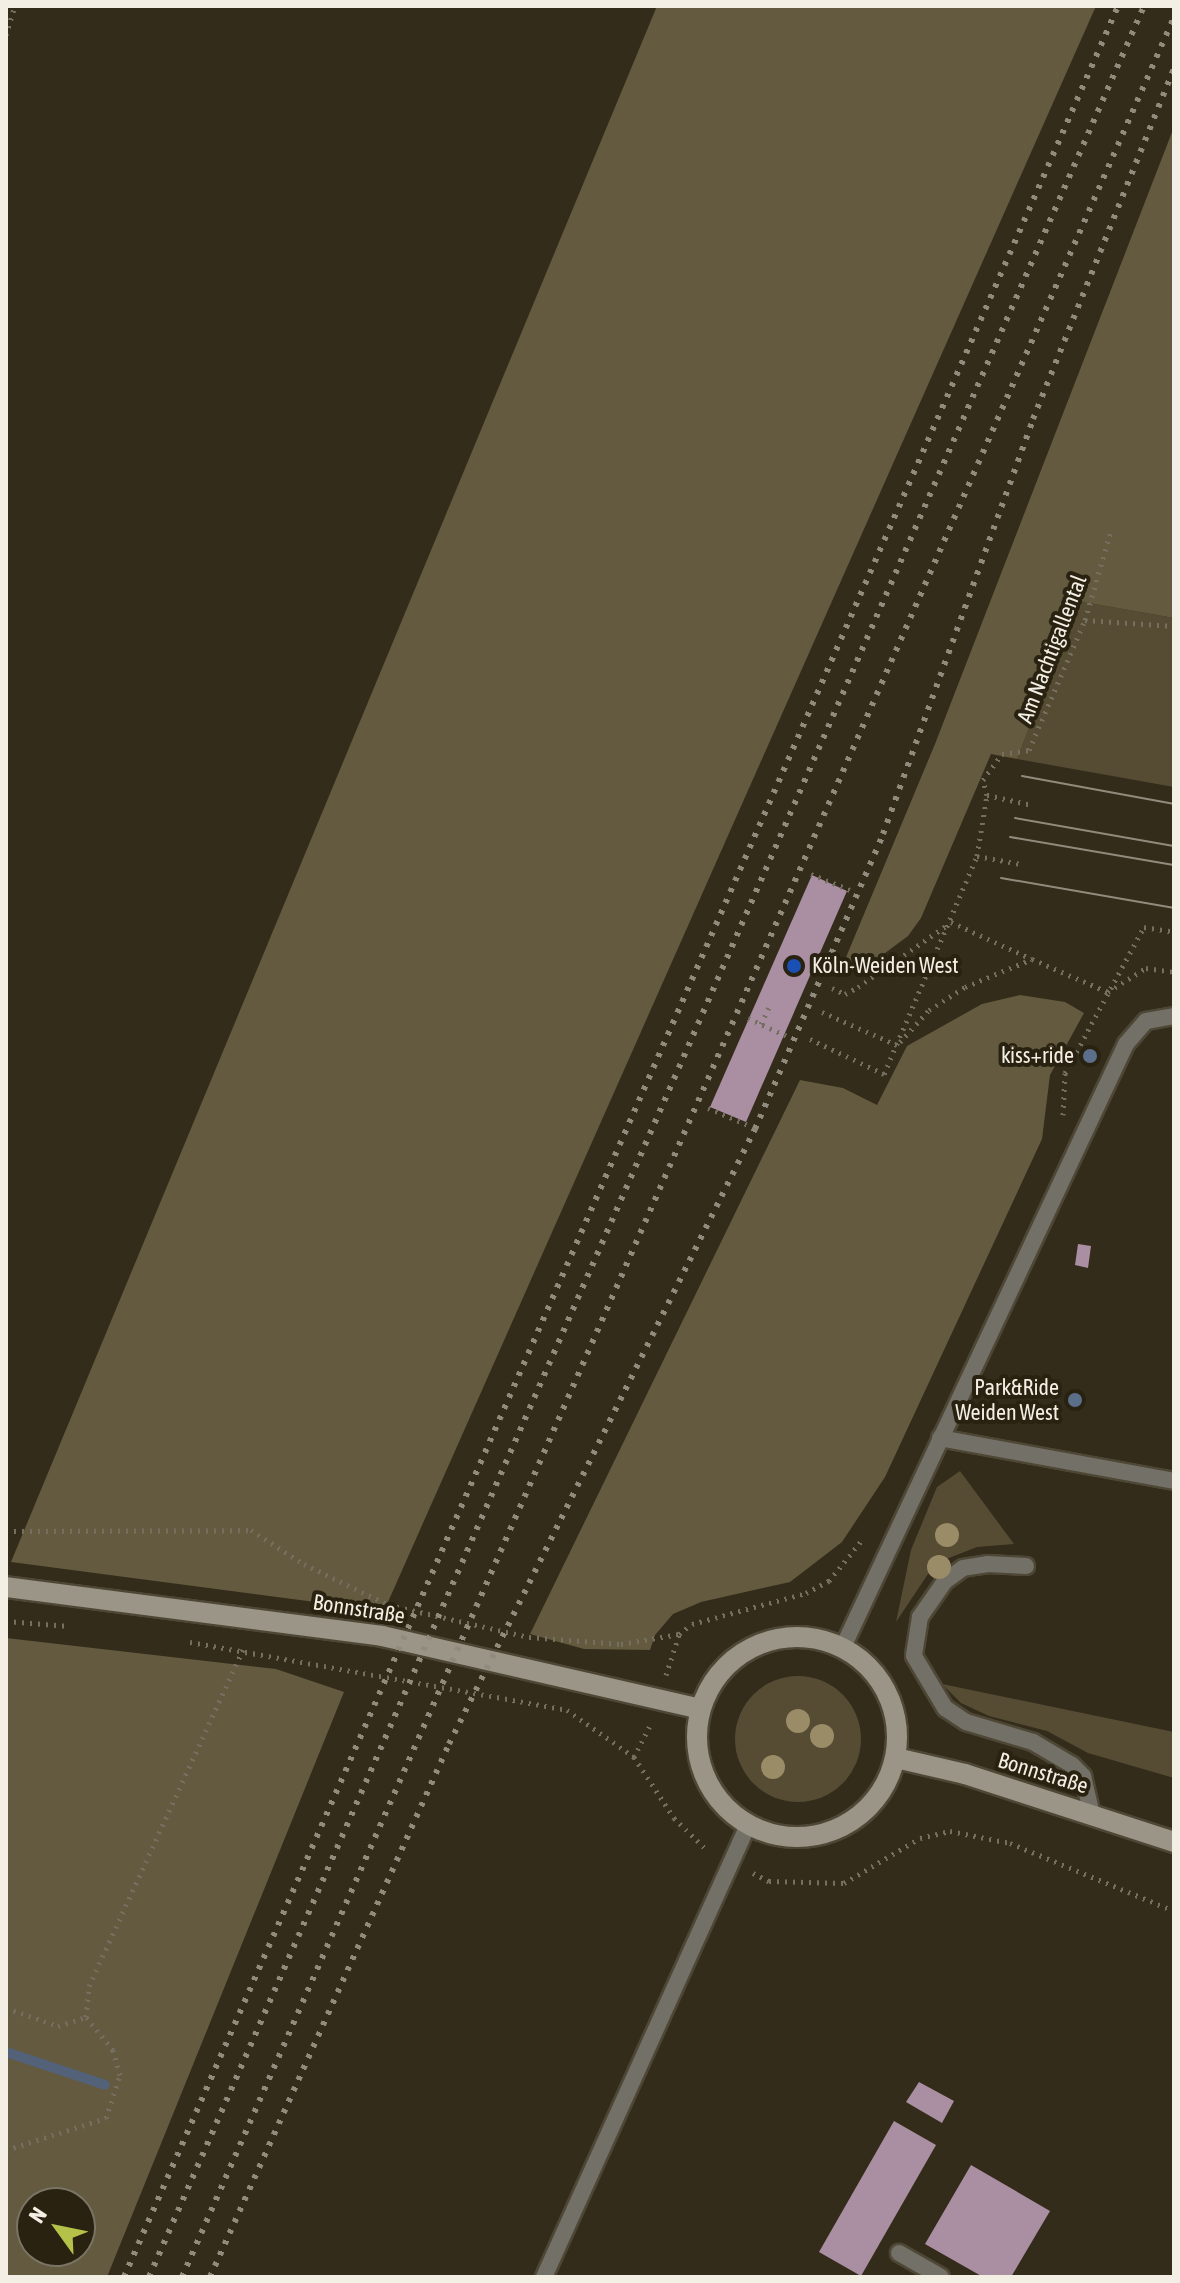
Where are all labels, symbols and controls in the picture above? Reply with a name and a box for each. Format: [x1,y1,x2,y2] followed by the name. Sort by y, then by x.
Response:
[1012,571,1092,727] street label: Am Nachtigallental
[812,953,958,979] place label: Köln-Weiden West
[783,955,805,977] marker: Köln-Weiden West
[1001,1043,1074,1069] place label: kiss+ride
[1081,1047,1099,1065] marker: kiss+ride
[955,1374,1059,1426] place label: Park&Ride Weiden West
[1066,1391,1084,1409] marker: Park&Ride Weiden West
[311,1589,407,1629] street label: Bonnstraße
[995,1747,1091,1799] street label: Bonnstraße
[16,2187,96,2267] north arrow
[23,2202,52,2228] text: N

